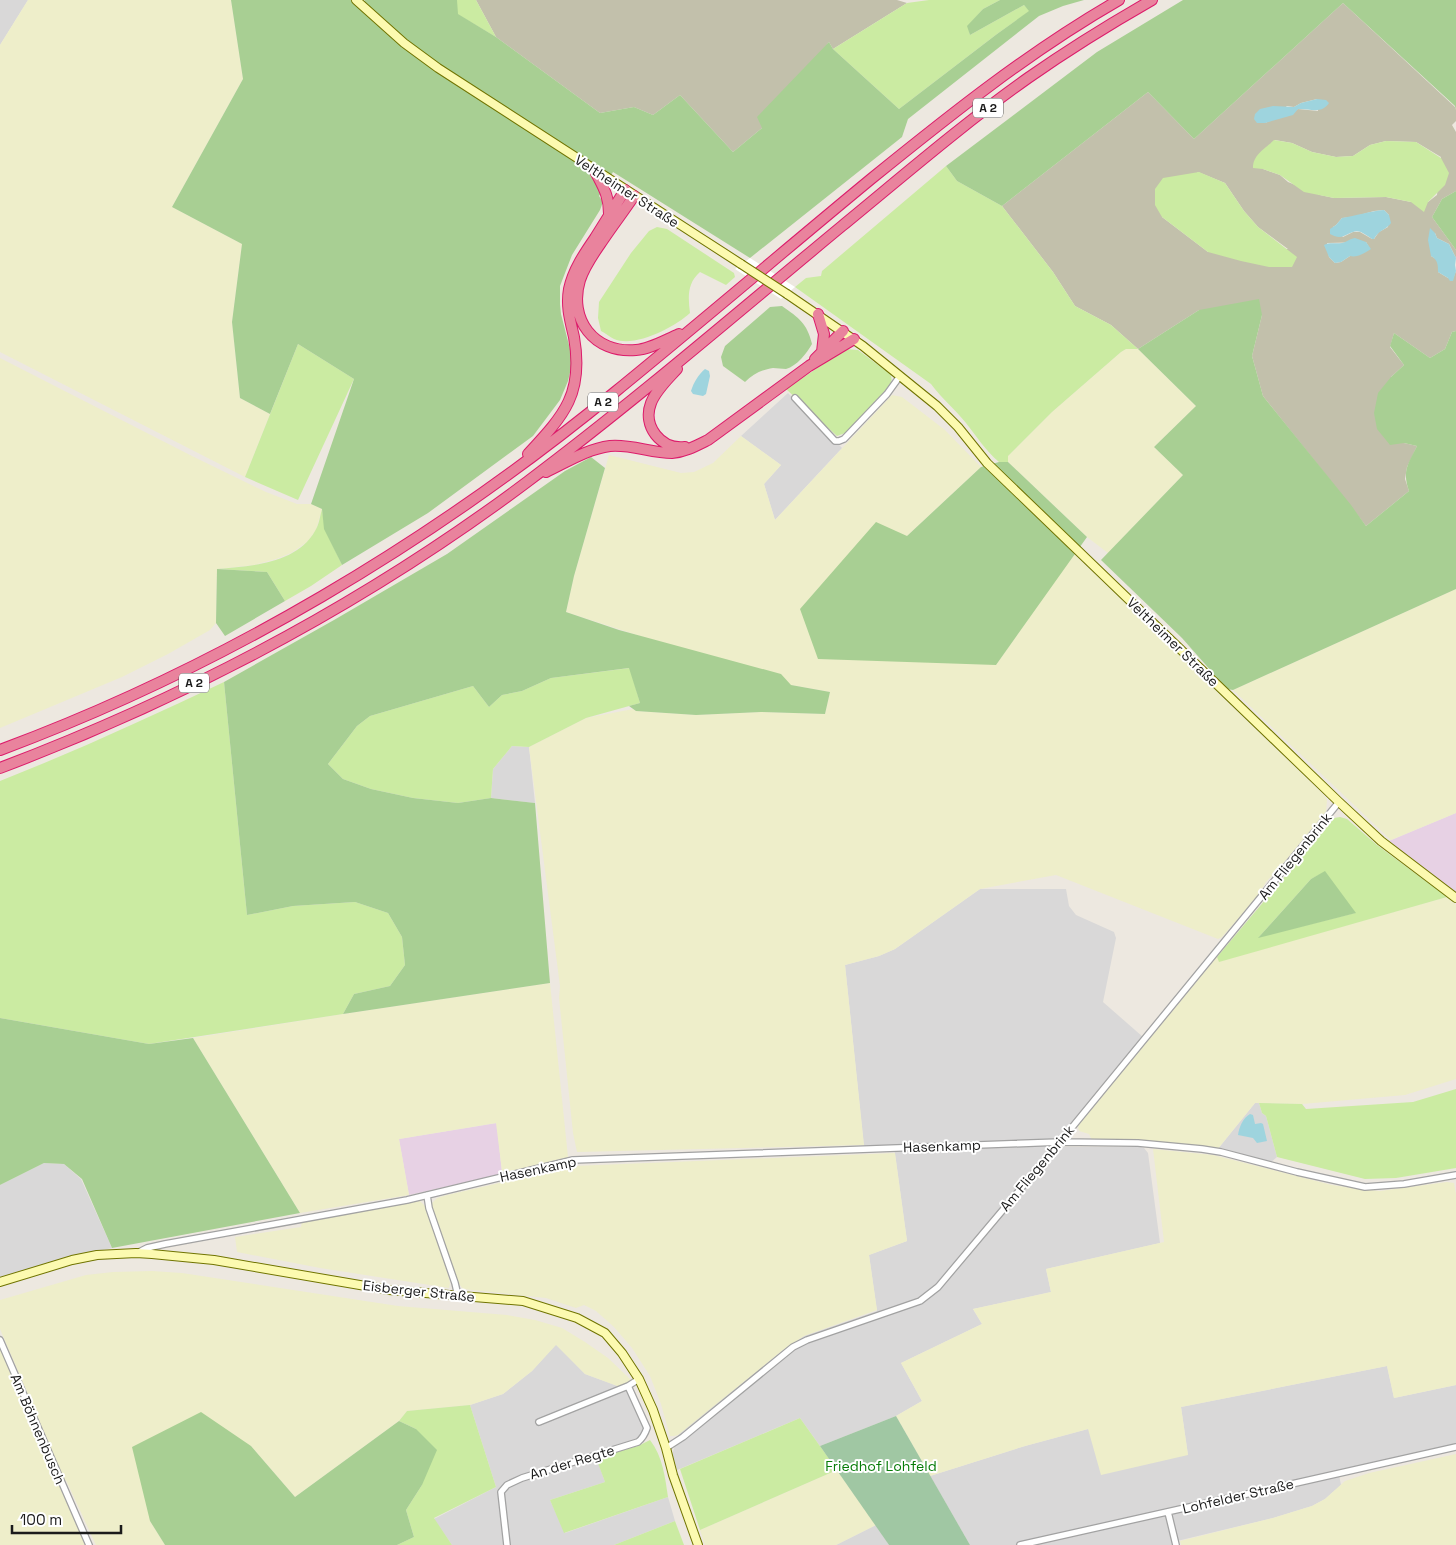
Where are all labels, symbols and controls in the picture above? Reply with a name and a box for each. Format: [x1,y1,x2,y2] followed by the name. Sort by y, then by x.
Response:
[973,99,1003,118] road number: A 2
[571,151,683,231] street label: Veltheimer Straße
[588,392,618,412] road number: A 2
[1123,593,1223,691] street label: Veltheimer Straße
[179,674,209,692] road number: A 2
[1254,808,1336,903] street label: Am Fliegenbrink
[996,1121,1079,1215] street label: Am Fliegenbrink
[903,1136,981,1156] street label: Hasenkamp
[498,1152,578,1186] street label: Hasenkamp
[362,1276,476,1306] street label: Eisberger Straße
[7,1371,69,1487] street label: Am Böhnenbusch
[527,1441,617,1483] street label: An der Regte
[825,1457,937,1475] park label: Friedhof Lohfeld
[1181,1474,1295,1518] street label: Lohfelder Straße
[12,1502,121,1534] scale bar
[20,1510,62,1529] text: 100 m

